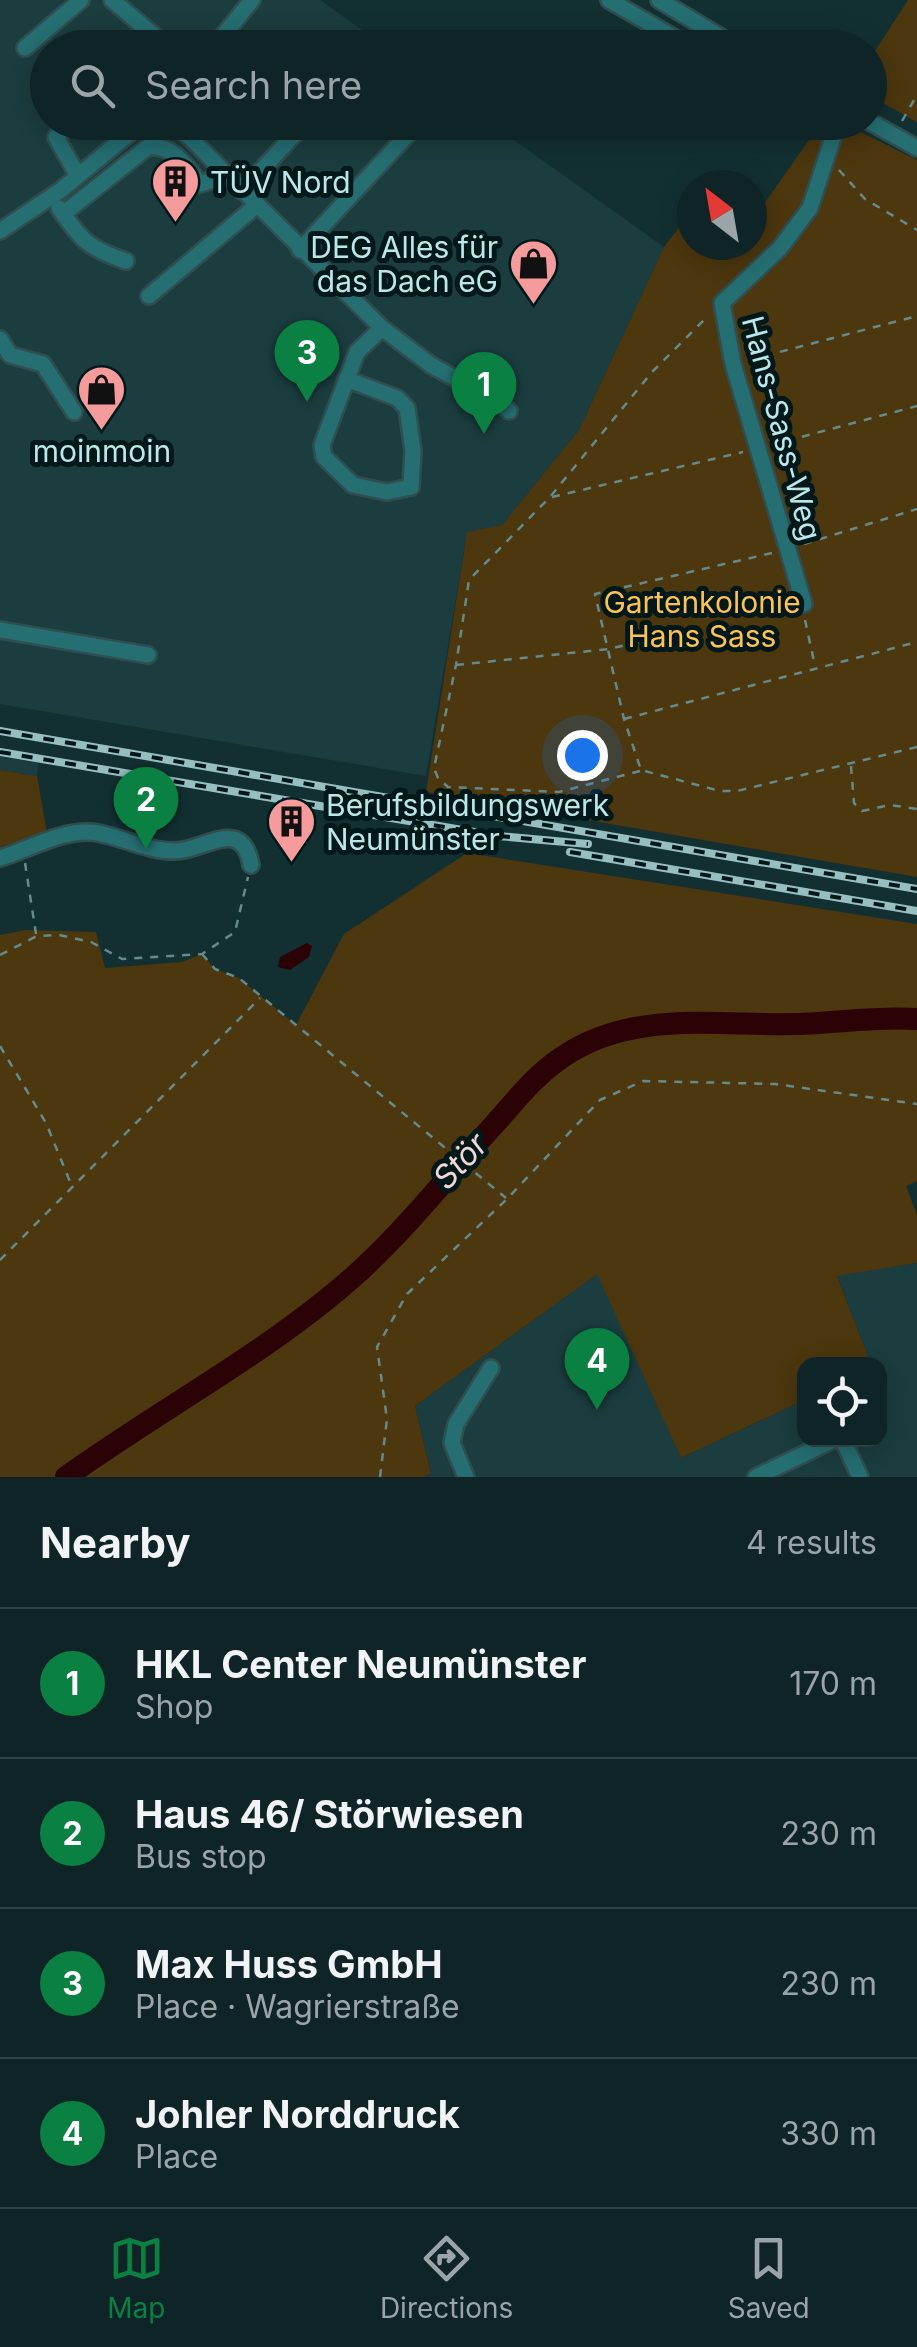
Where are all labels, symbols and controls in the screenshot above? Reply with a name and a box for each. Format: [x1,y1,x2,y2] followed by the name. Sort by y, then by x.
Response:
[30,30,887,140] search box
[65,58,120,113] icon: search
[145,62,362,108] text: Search here
[149,156,201,224] building icon: TÜV Nord
[210,164,351,200] place label: TÜV Nord
[677,170,767,260] north arrow
[310,229,498,299] place label: DEG Alles für das Dach eG
[507,238,559,306] shop icon: DEG Alles für das Dach eG
[735,312,829,544] street label: Hans-Sass-Weg
[274,320,340,402] pin: 3
[452,352,516,434] pin: 1
[76,364,128,432] shop icon: moinmoin
[33,433,171,469] place label: moinmoin
[603,584,801,654] park label: Gartenkolonie Hans Sass
[557,730,608,781] your location
[114,766,178,849] pin: 2
[326,787,610,857] place label: Berufsbildungswerk Neumünster
[265,796,317,864] building icon: Berufsbildungswerk Neumünster
[425,1124,496,1197] water label: Stör
[564,1328,630,1410] pin: 4
[797,1357,887,1447] map controls
[797,1357,887,1447] button: locate
[40,1517,191,1568] text: Nearby
[746,1523,877,1562] text: 4 results
[135,1641,586,1687] text: HKL Center Neumünster
[66,1664,79,1703] text: 1
[789,1664,877,1703] text: 170 m
[135,1687,213,1726] text: Shop
[135,1791,524,1837] text: Haus 46/ Störwiesen
[62,1814,83,1853] text: 2
[781,1814,877,1853] text: 230 m
[135,1837,267,1876] text: Bus stop
[135,1941,443,1987] text: Max Huss GmbH
[62,1964,83,2003] text: 3
[781,1964,877,2003] text: 230 m
[135,1987,460,2026] text: Place · Wagrierstraße
[135,2091,460,2137] text: Johler Norddruck
[62,2114,83,2153] text: 4
[780,2114,877,2153] text: 330 m
[135,2137,218,2176] text: Place
[107,2231,165,2325] tab: Map
[380,2231,513,2325] tab: Directions
[728,2231,810,2325] tab: Saved

